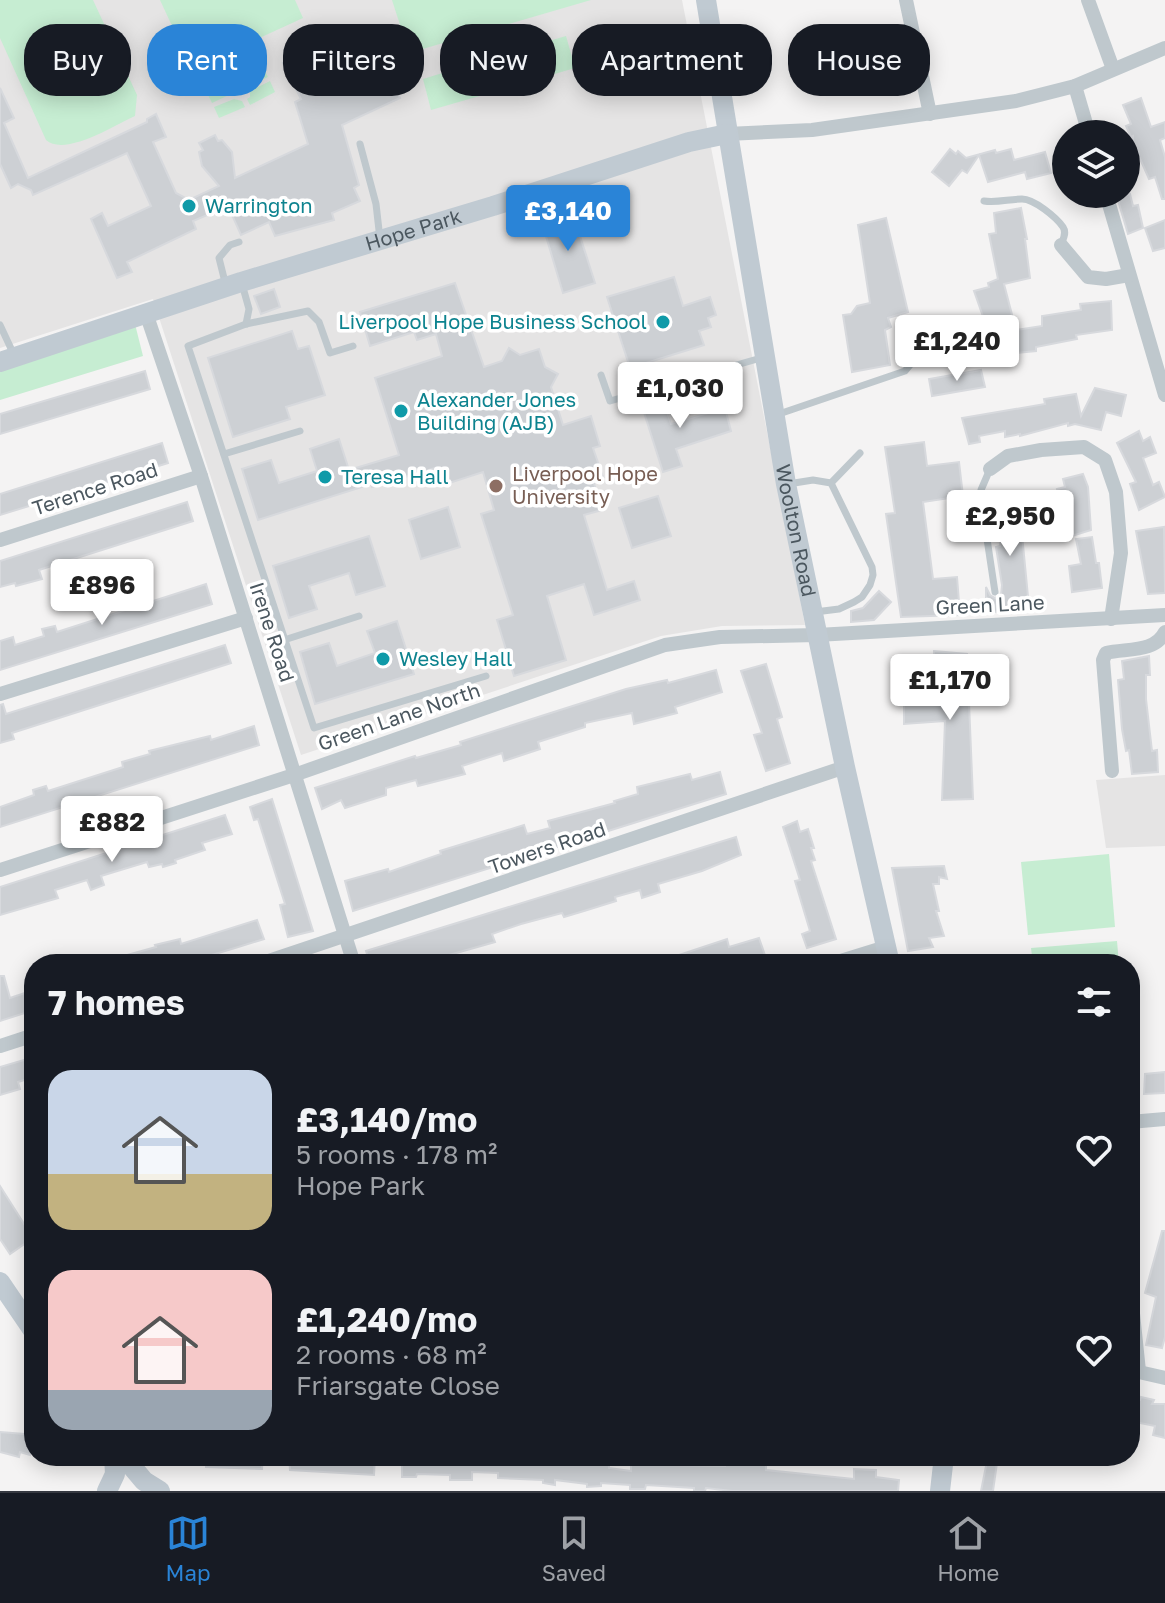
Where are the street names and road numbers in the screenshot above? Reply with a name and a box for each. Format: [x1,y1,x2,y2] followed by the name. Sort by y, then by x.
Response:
[362,203,464,255] street label: Hope Park
[29,457,160,520] street label: Terence Road
[772,462,822,599] street label: Woolton Road
[246,579,300,685] street label: Irene Road
[935,589,1045,619] street label: Green Lane
[315,677,483,755] street label: Green Lane North
[485,816,608,878] street label: Towers Road

